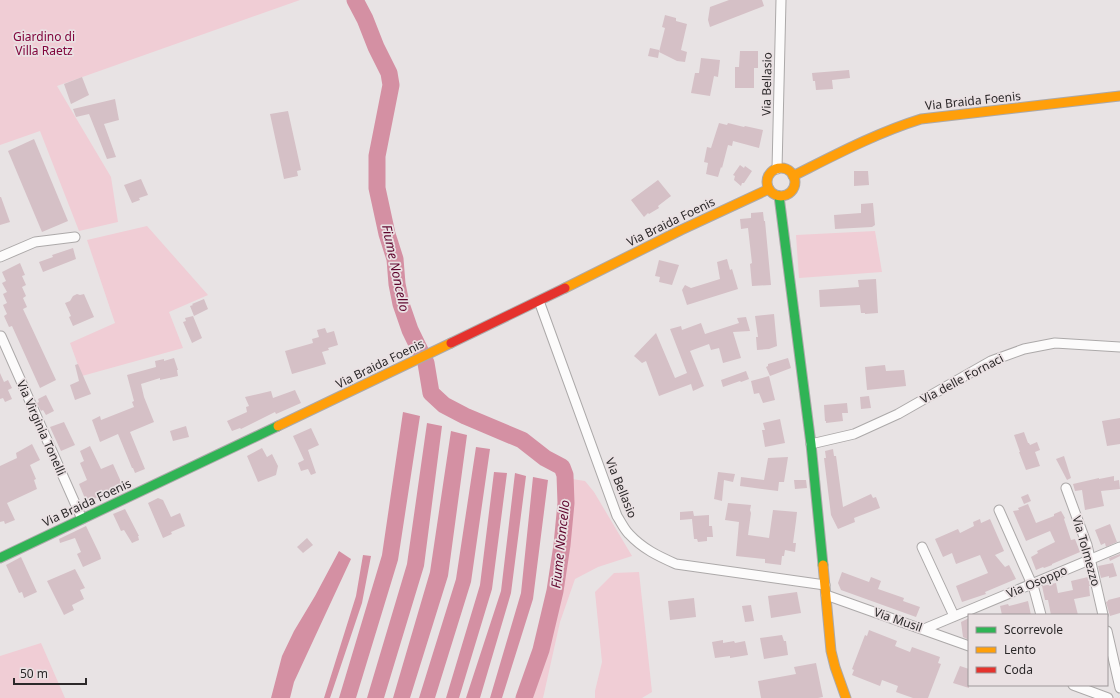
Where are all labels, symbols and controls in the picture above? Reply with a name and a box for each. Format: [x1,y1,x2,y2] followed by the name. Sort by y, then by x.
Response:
[13,28,75,59] park label: Giardino di Villa Raetz
[757,52,776,116] street label: Via Bellasio
[924,87,1022,114] street label: Via Braida Foenis
[624,193,718,250] street label: Via Braida Foenis
[378,223,414,313] water label: Fiume Noncello
[333,335,427,392] street label: Via Braida Foenis
[917,349,1006,408] street label: Via delle Fornaci
[13,377,70,478] street label: Via Virginia Tonelli
[602,455,641,521] street label: Via Bellasio
[40,474,134,531] street label: Via Braida Foenis
[546,499,574,589] water label: Fiume Noncello
[1068,514,1105,588] street label: Via Tolmezzo
[1004,561,1070,602] street label: Via Osoppo
[872,603,925,636] street label: Via Musil
[968,614,1108,686] legend
[1004,621,1063,638] text: Scorrevole
[1004,641,1036,658] text: Lento
[14,660,86,686] scale bar
[1004,661,1033,678] text: Coda
[20,665,48,682] text: 50 m

